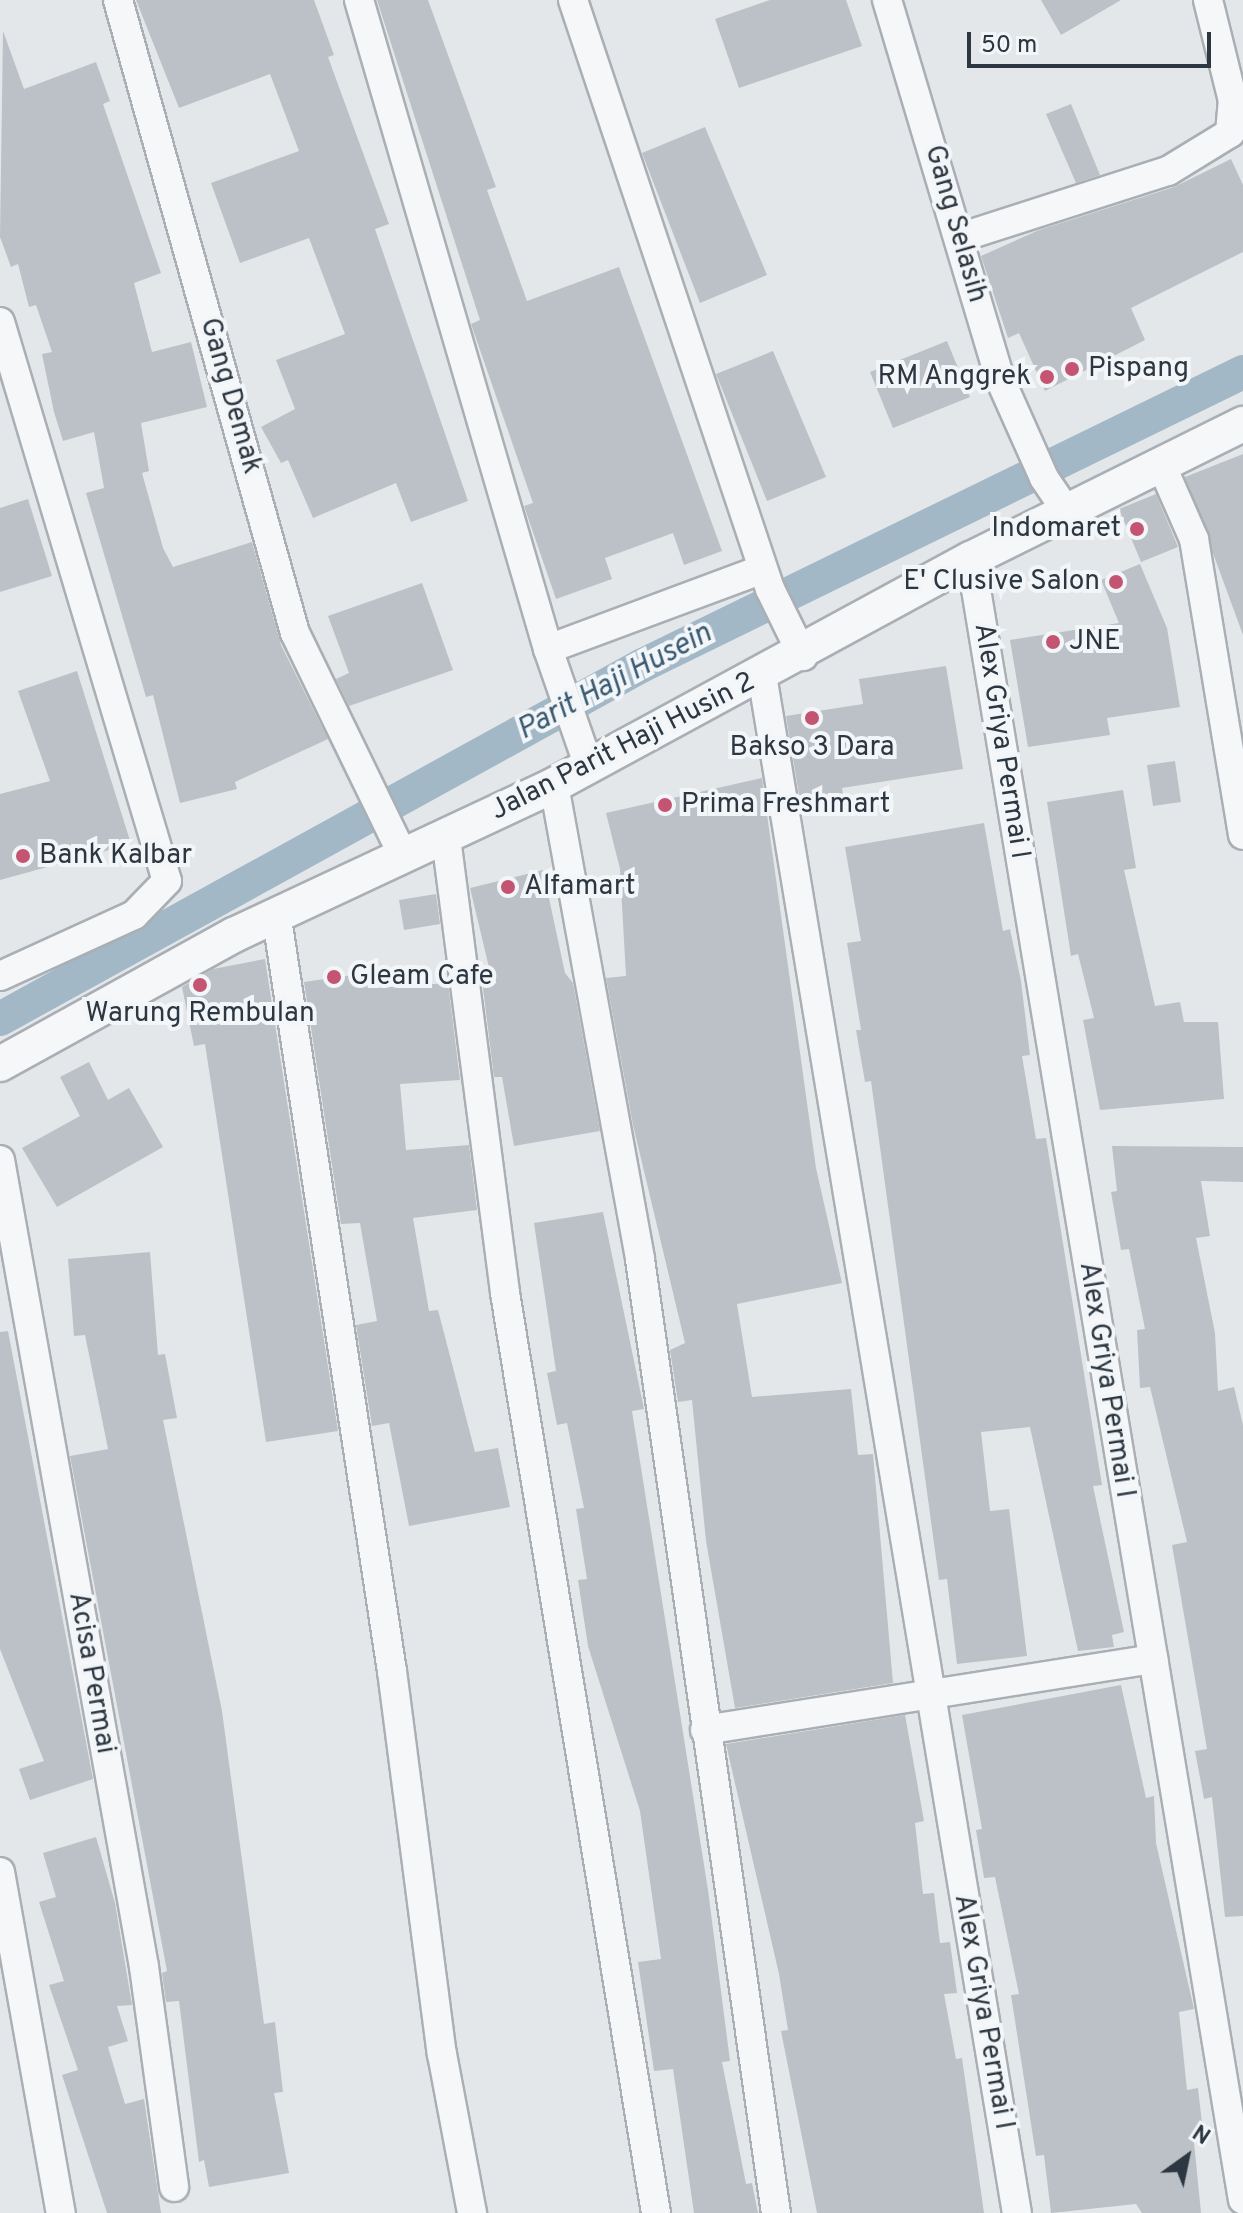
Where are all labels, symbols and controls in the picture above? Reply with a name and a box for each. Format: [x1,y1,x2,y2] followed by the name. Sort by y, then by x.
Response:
[971,16,1215,66] scale bar
[981,31,1037,61] text: 50 m
[916,141,994,307] street label: Gang Selasih
[192,314,268,478] street label: Gang Demak
[1088,352,1189,386] place label: Pispang
[876,360,1031,394] place label: RM Anggrek
[1063,360,1081,378] marker: Pispang
[1038,368,1056,386] marker: RM Anggrek
[991,512,1121,546] place label: Indomaret
[1128,520,1146,538] marker: Indomaret
[903,565,1100,599] place label: E' Clusive Salon
[1107,573,1125,591] marker: E' Clusive Salon
[512,617,718,749] water label: Parit Haji Husein
[966,621,1036,861] street label: Alex Griya Permai I
[1069,625,1121,659] place label: JNE
[1044,633,1062,651] marker: JNE
[485,666,761,828] street label: Jalan Parit Haji Husin 2
[803,709,821,727] marker: Bakso 3 Dara
[730,731,894,765] place label: Bakso 3 Dara
[681,788,890,822] place label: Prima Freshmart
[656,796,674,814] marker: Prima Freshmart
[39,839,192,873] place label: Bank Kalbar
[14,847,32,865] marker: Bank Kalbar
[524,870,636,904] place label: Alfamart
[499,878,517,896] marker: Alfamart
[350,960,493,994] place label: Gleam Cafe
[325,968,343,986] marker: Gleam Cafe
[191,976,209,994] marker: Warung Rembulan
[85,997,315,1031] place label: Warung Rembulan
[1071,1260,1141,1500] street label: Alex Griya Permai I
[60,1590,122,1756] street label: Acisa Permai
[946,1892,1020,2132] street label: Alex Griya Permai I
[1147,2117,1227,2197] north arrow
[1186,2121,1214,2152] text: N

